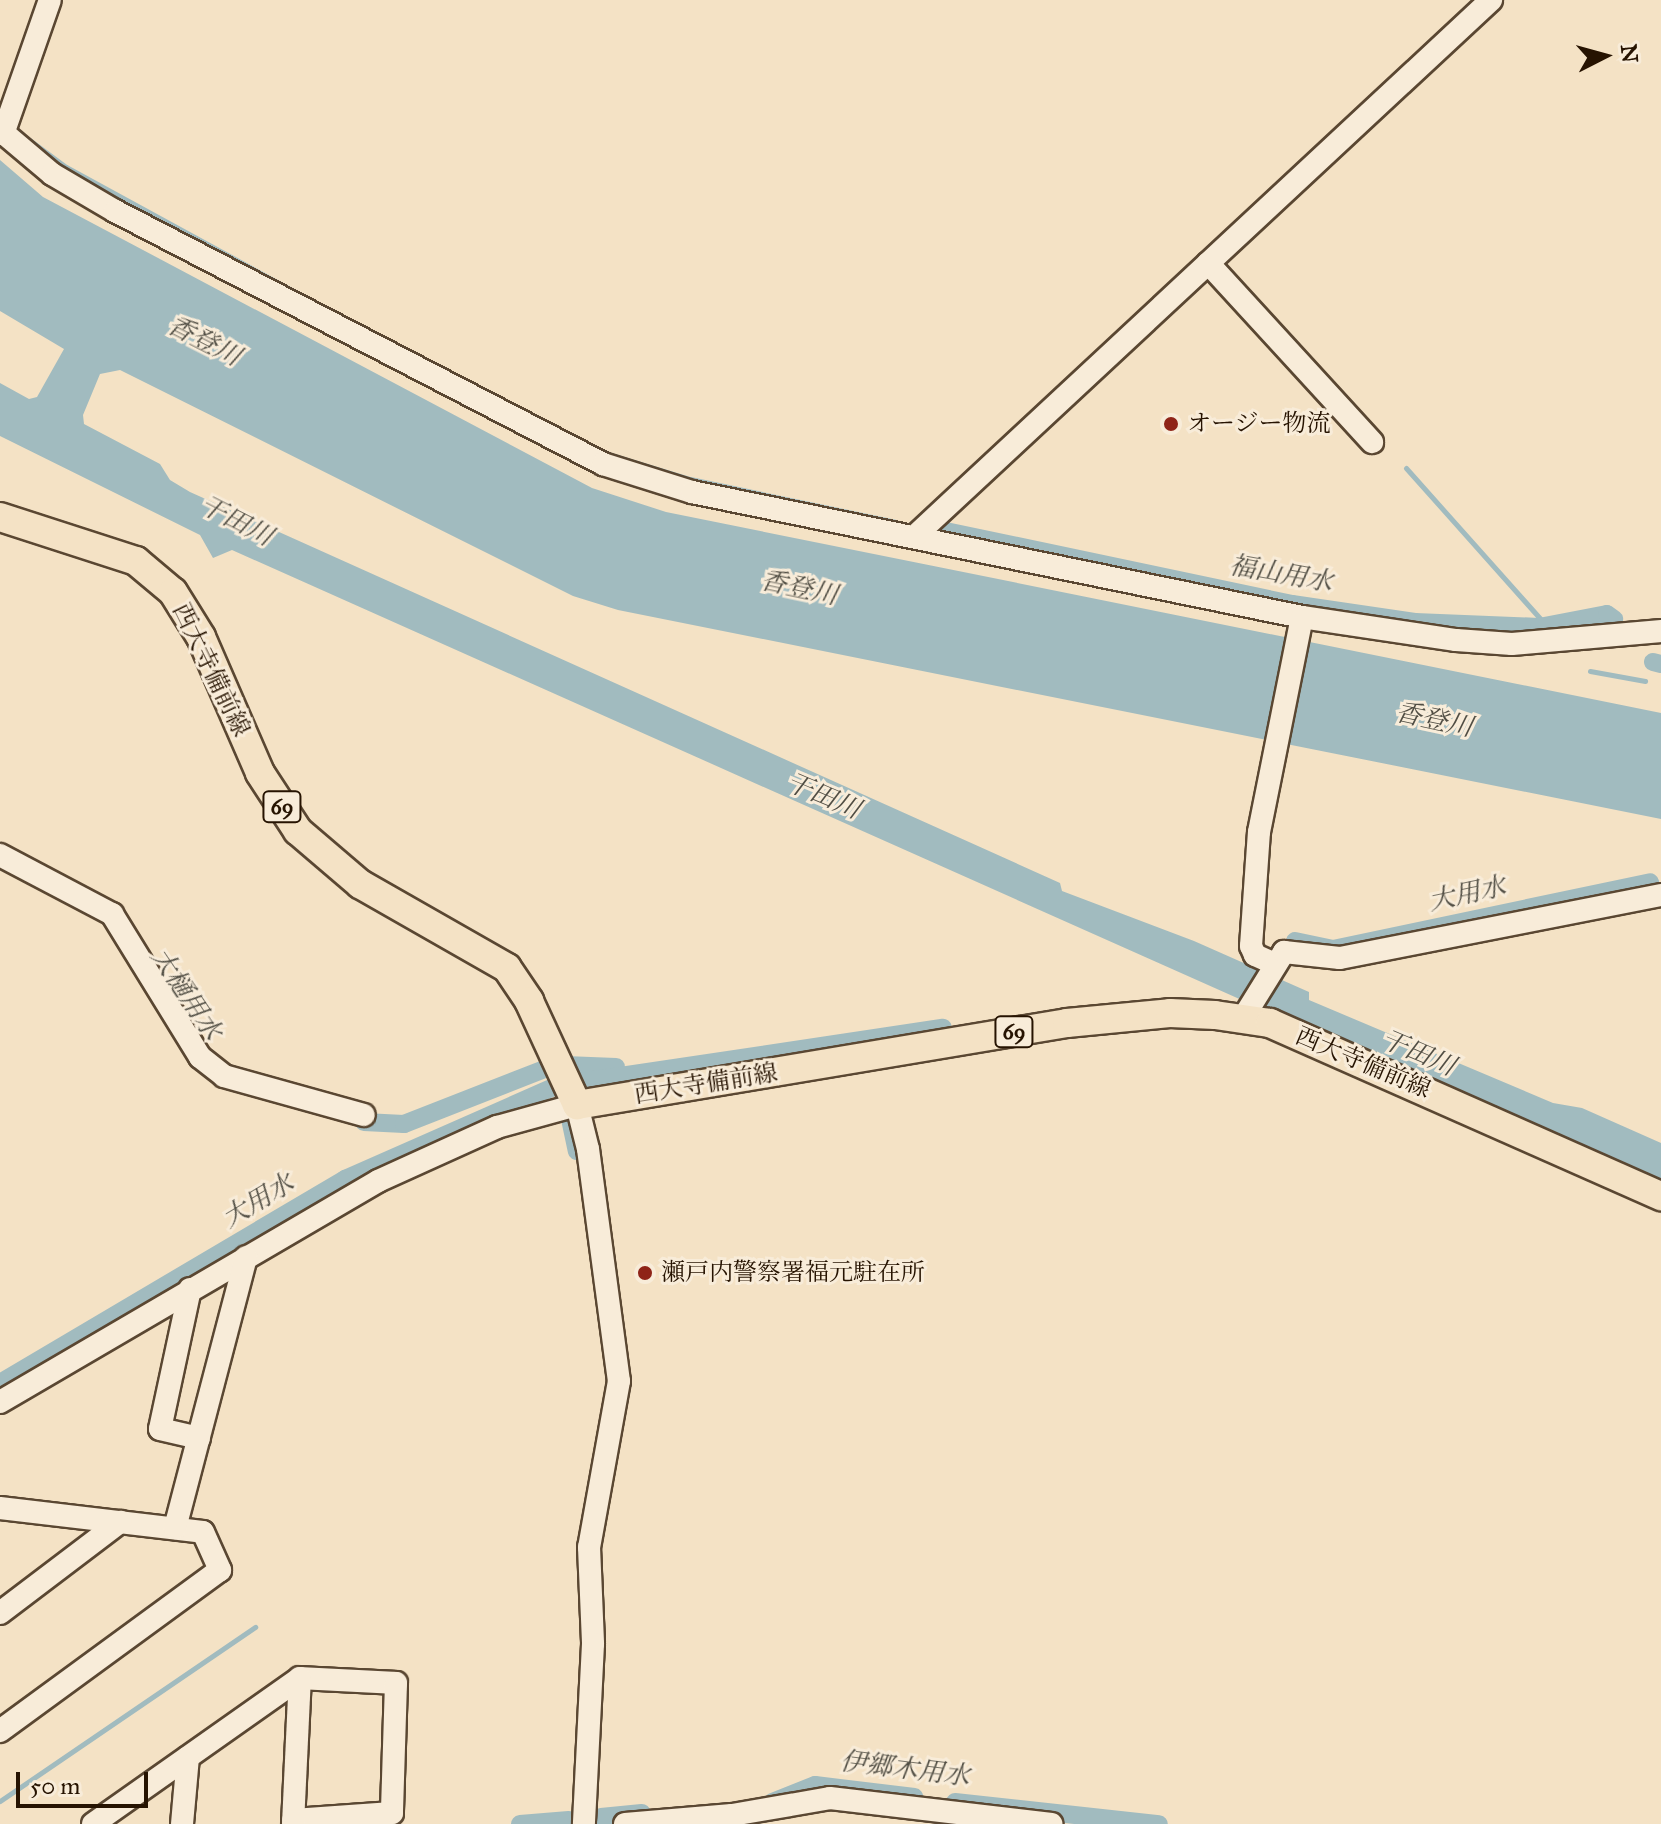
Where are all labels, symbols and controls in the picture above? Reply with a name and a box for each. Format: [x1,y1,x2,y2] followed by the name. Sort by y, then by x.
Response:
[1565,16,1645,96] north arrow
[1615,43,1644,64] text: N
[162,309,246,373] water label: 香登川
[1187,410,1331,438] place label: オージー物流
[1162,415,1180,433] marker: オージー物流
[194,489,278,553] water label: 干田川
[1227,550,1335,598] water label: 福山用水
[758,565,840,611] water label: 香登川
[166,599,256,741] street label: 西大寺備前線
[1393,697,1475,743] water label: 香登川
[781,766,865,826] water label: 干田川
[262,789,302,825] road number: 69
[1426,871,1508,917] water label: 大用水
[144,942,228,1046] water label: 大樋用水
[994,1014,1034,1050] road number: 69
[1291,1022,1435,1104] street label: 西大寺備前線
[1376,1023,1460,1083] water label: 干田川
[633,1059,779,1109] street label: 西大寺備前線
[217,1168,299,1234] water label: 大用水
[661,1259,925,1287] place label: 瀬戸内警察署福元駐在所
[636,1264,654,1282] marker: 瀬戸内警察署福元駐在所
[839,1746,971,1792] water label: 伊郷木用水
[20,1756,152,1806] scale bar
[30,1771,80,1801] text: 50 m

